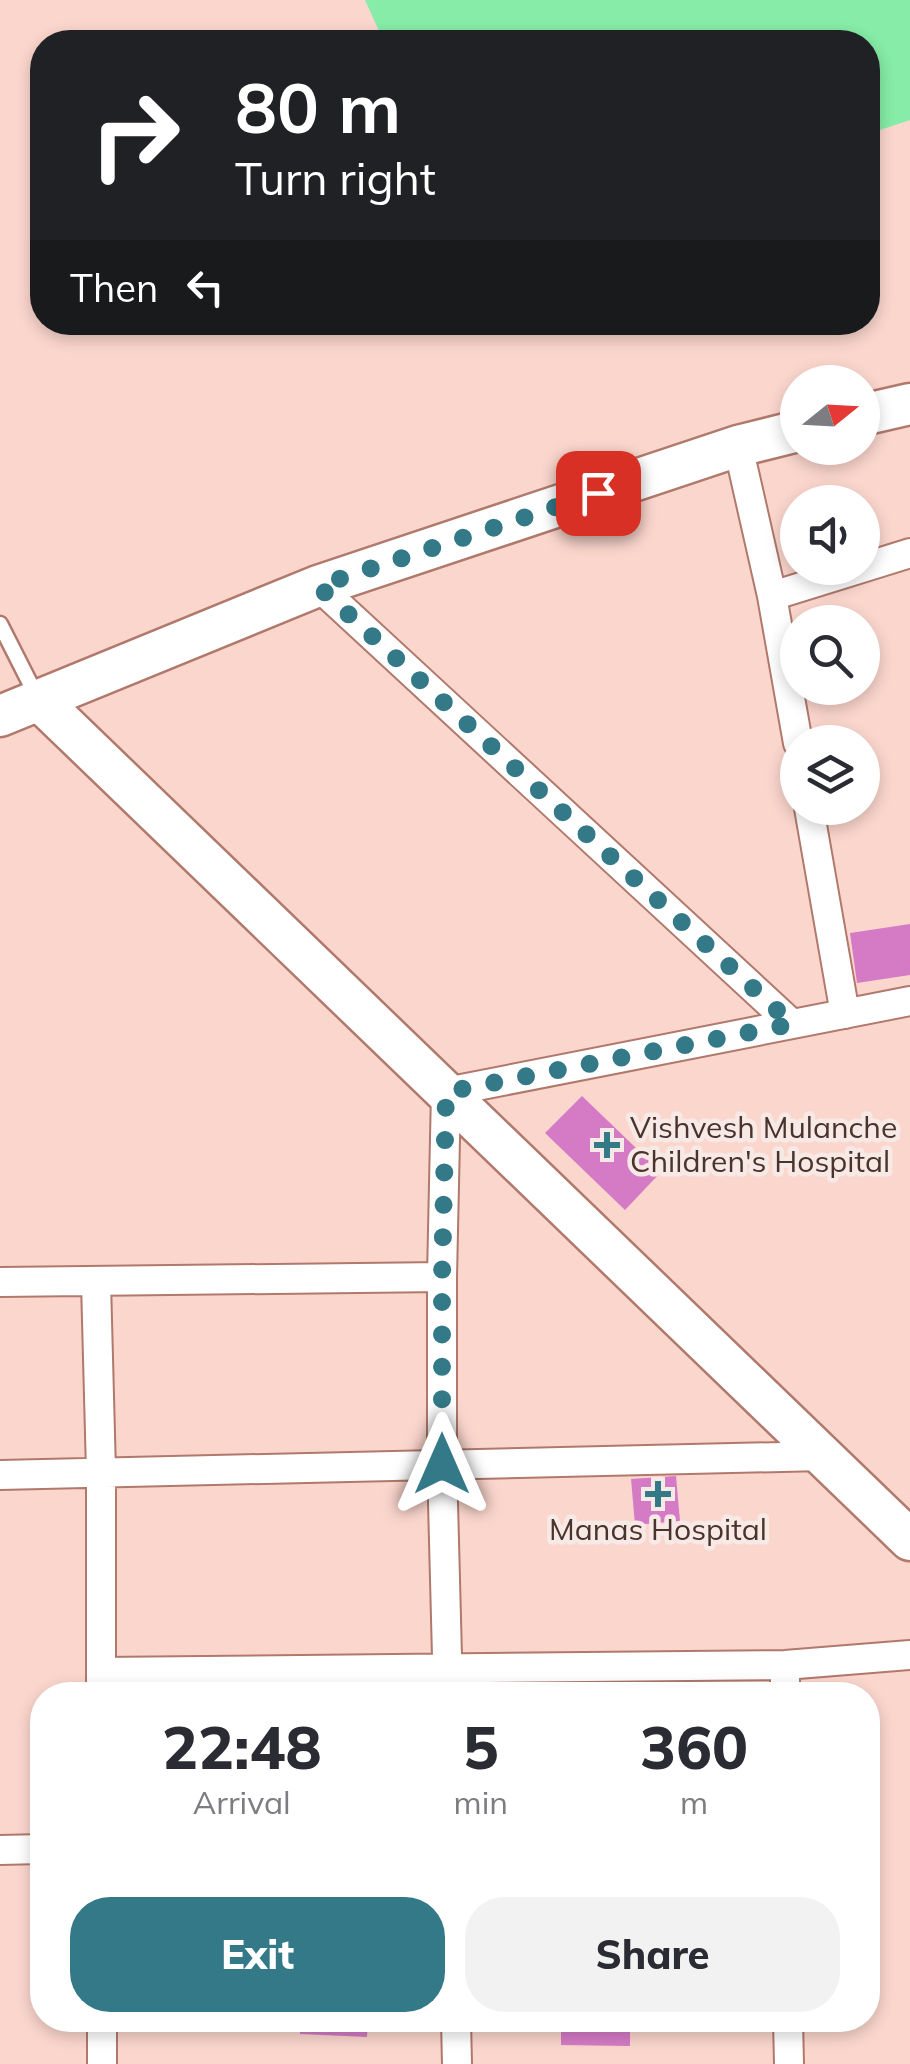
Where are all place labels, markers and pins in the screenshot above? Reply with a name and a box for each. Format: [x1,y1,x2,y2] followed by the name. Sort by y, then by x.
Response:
[556,451,641,536] pin
[630,1108,897,1180] place label: Vishvesh Mulanche Children's Hospital
[594,1132,620,1158] marker: Vishvesh Mulanche Children's Hospital
[645,1481,671,1507] marker: Manas Hospital
[549,1510,767,1548] place label: Manas Hospital

